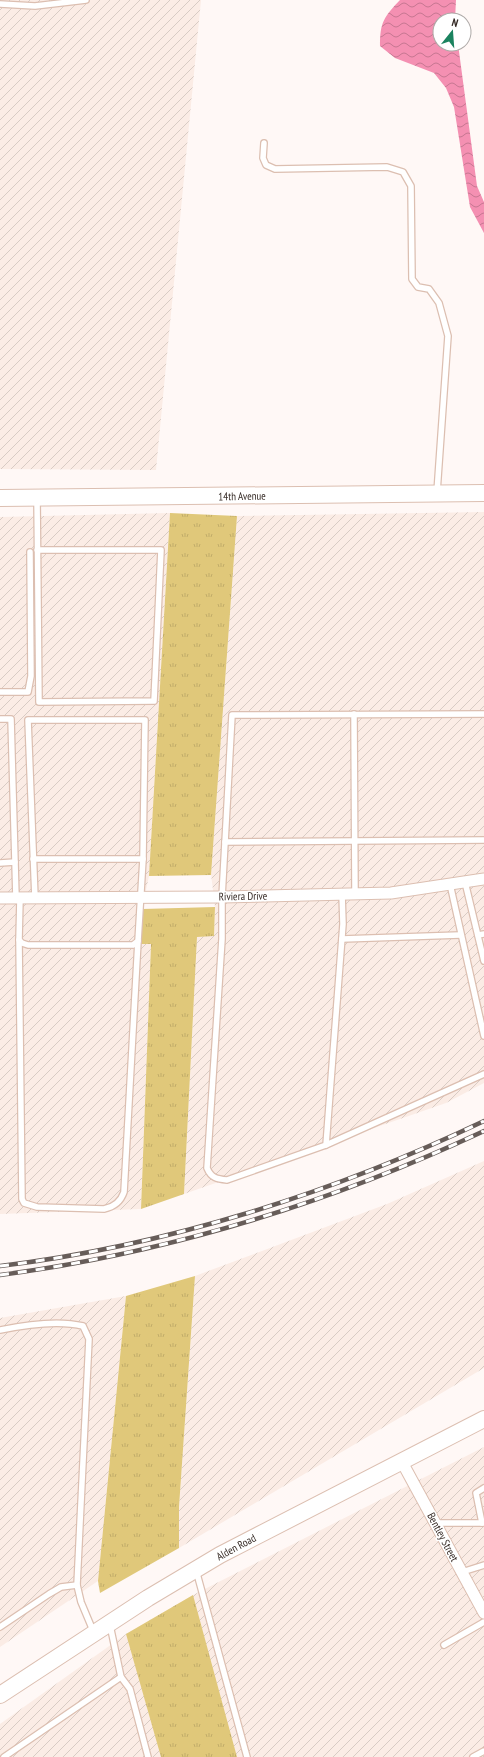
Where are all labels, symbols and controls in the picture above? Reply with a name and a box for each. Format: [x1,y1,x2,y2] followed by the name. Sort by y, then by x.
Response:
[432,12,472,52] north arrow
[450,15,460,30] text: N
[218,489,266,503] street label: 14th Avenue
[219,889,268,903] street label: Riviera Drive
[424,1510,462,1564] street label: Bentley Street
[214,1531,258,1563] street label: Alden Road

